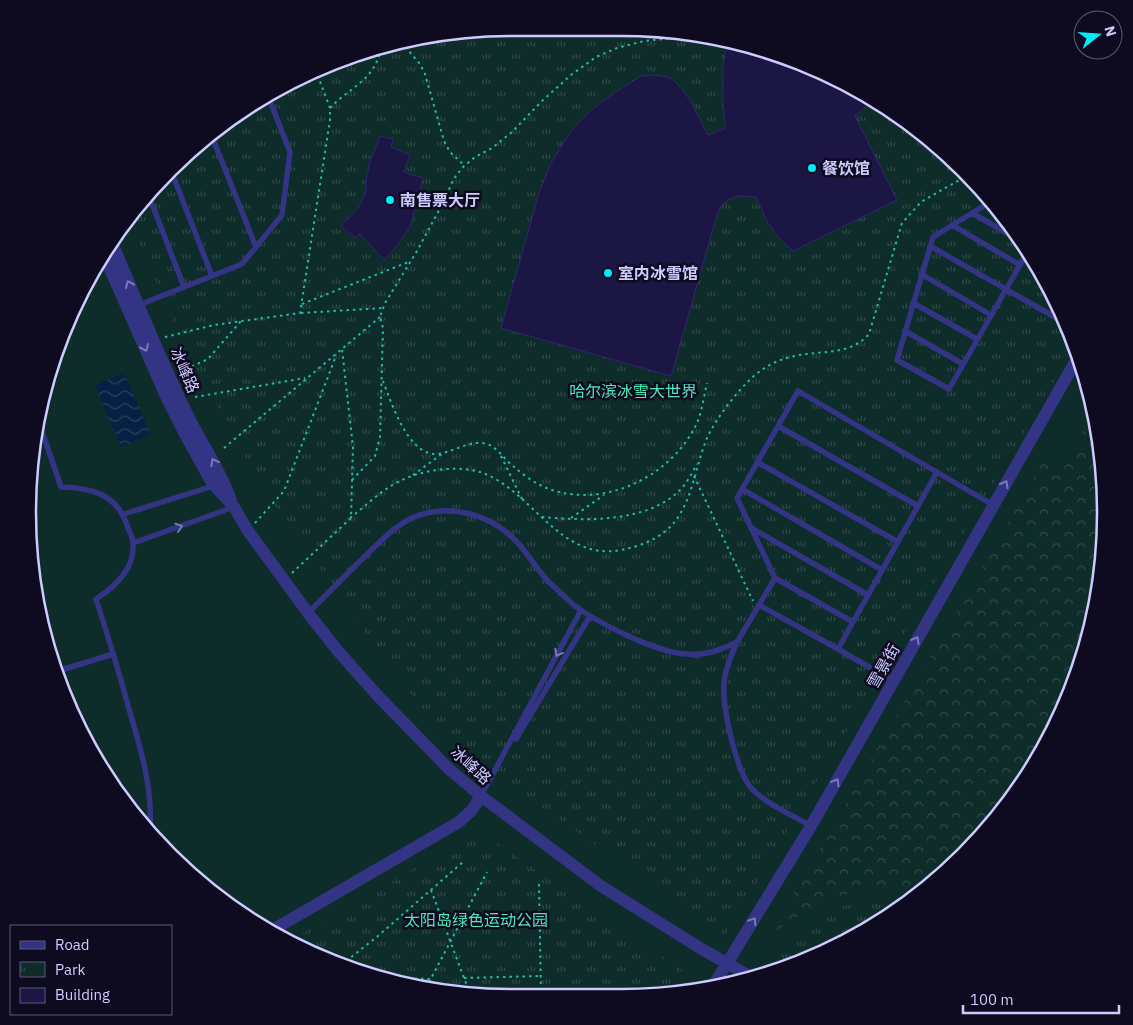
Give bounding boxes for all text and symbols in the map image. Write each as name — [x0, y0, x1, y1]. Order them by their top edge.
north arrow — [1073, 10, 1123, 60]
text: N — [1100, 24, 1121, 39]
place label: 餐饮馆 — [822, 158, 870, 178]
marker: 餐饮馆 — [806, 162, 818, 174]
place label: 南售票大厅 — [400, 190, 480, 210]
marker: 南售票大厅 — [384, 194, 396, 206]
place label: 室内冰雪馆 — [618, 263, 698, 283]
marker: 室内冰雪馆 — [602, 267, 614, 279]
one-way arrow — [125, 280, 136, 289]
one-way arrow — [138, 343, 149, 352]
street label: 冰峰路 — [166, 344, 204, 396]
park label: 哈尔滨冰雪大世界 — [569, 381, 697, 401]
one-way arrow — [210, 459, 220, 468]
one-way arrow — [999, 480, 1009, 489]
one-way arrow — [175, 523, 183, 533]
one-way arrow — [910, 637, 920, 646]
street label: 雪景街 — [862, 640, 904, 692]
one-way arrow — [554, 648, 564, 657]
street label: 冰峰路 — [446, 742, 496, 788]
one-way arrow — [830, 778, 840, 787]
park label: 太阳岛绿色运动公园 — [404, 910, 548, 930]
one-way arrow — [746, 918, 756, 927]
legend — [10, 925, 172, 1015]
text: Road — [55, 935, 90, 954]
text: Park — [55, 960, 85, 979]
scale bar — [963, 982, 1119, 1014]
text: Building — [55, 985, 110, 1004]
text: 100 m — [970, 990, 1014, 1009]

